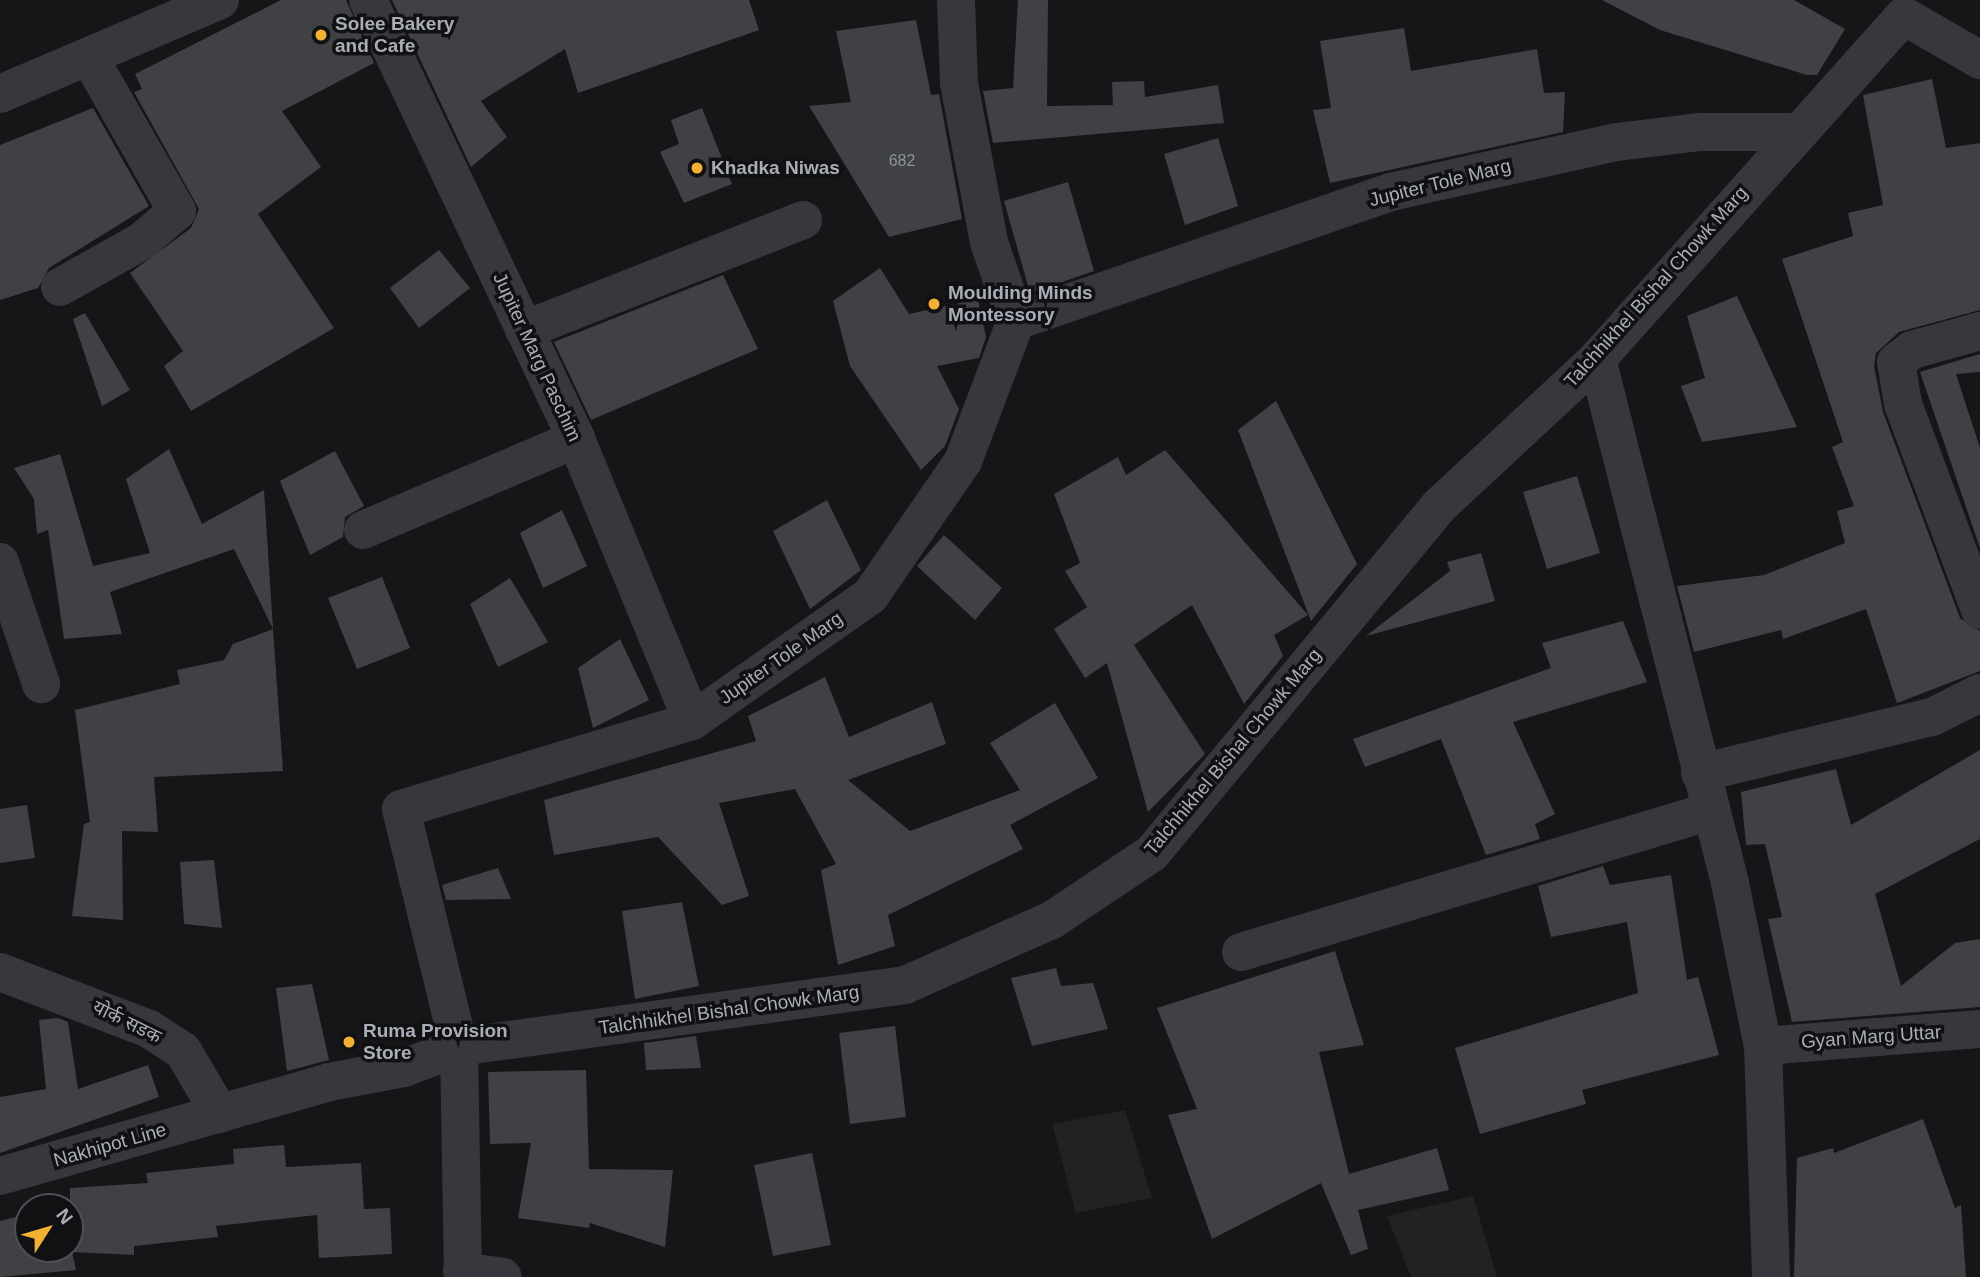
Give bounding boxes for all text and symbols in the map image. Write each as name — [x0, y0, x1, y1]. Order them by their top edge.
place label: Solee Bakery and Cafe — [335, 13, 454, 57]
marker: Solee Bakery and Cafe — [313, 27, 329, 43]
house number: 682 — [889, 151, 915, 171]
street label: Jupiter Tole Marg — [1367, 154, 1513, 212]
place label: Khadka Niwas — [711, 157, 840, 179]
marker: Khadka Niwas — [689, 160, 705, 176]
street label: Talchhikhel Bishal Chowk Marg — [1560, 182, 1752, 392]
street label: Jupiter Marg Paschim — [488, 269, 586, 445]
place label: Moulding Minds Montessory — [948, 282, 1093, 326]
marker: Moulding Minds Montessory — [926, 296, 942, 312]
street label: Jupiter Tole Marg — [715, 607, 847, 709]
street label: Talchhikhel Bishal Chowk Marg — [1140, 644, 1326, 860]
street label: Talchhikhel Bishal Chowk Marg — [597, 980, 861, 1040]
street label: योर्क सडक — [89, 996, 165, 1048]
place label: Ruma Provision Store — [363, 1020, 508, 1064]
street label: Gyan Marg Uttar — [1800, 1021, 1942, 1053]
marker: Ruma Provision Store — [341, 1034, 357, 1050]
street label: Nakhipot Line — [51, 1118, 169, 1172]
north arrow — [14, 1193, 84, 1263]
text: N — [52, 1204, 77, 1228]

